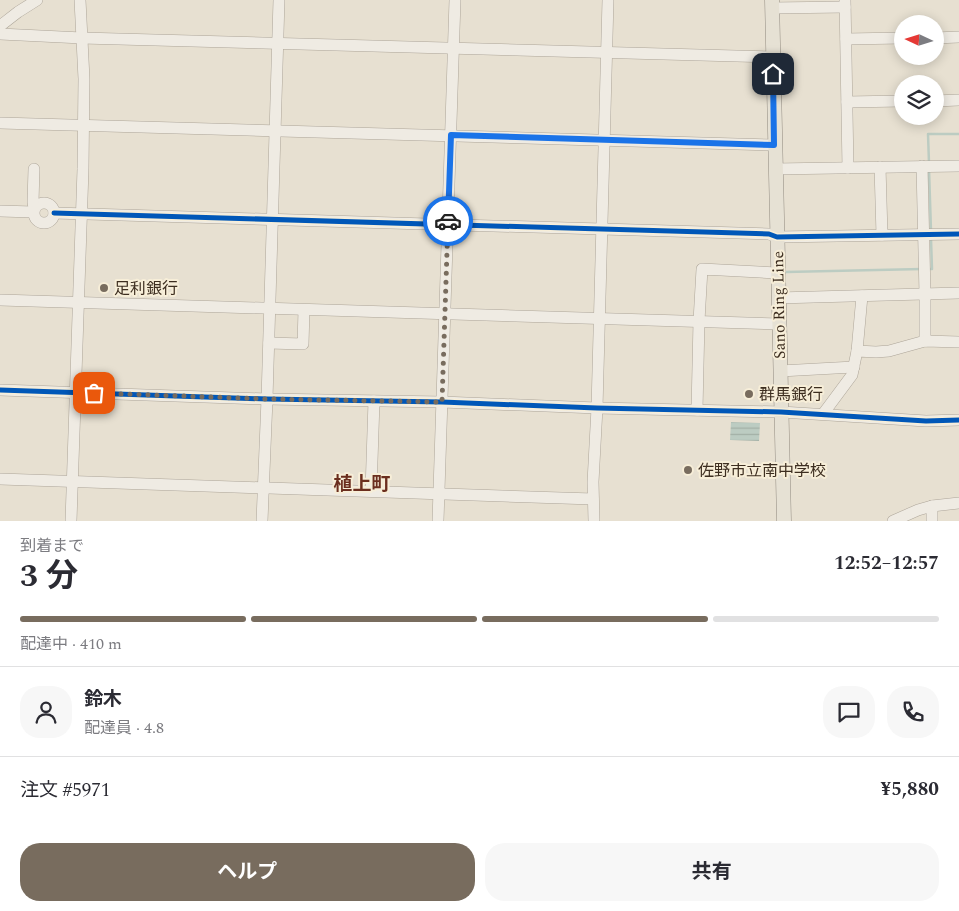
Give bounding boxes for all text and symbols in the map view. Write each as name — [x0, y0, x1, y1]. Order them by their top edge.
north arrow — [894, 15, 944, 65]
map controls — [894, 15, 944, 125]
pin — [752, 53, 794, 95]
icon: home — [759, 60, 787, 88]
button: layers — [894, 75, 944, 125]
courier — [423, 196, 473, 246]
icon: car — [434, 207, 462, 235]
street label: Sano Ring Line — [766, 251, 792, 359]
place label: 足利銀行 — [114, 277, 178, 301]
marker: 足利銀行 — [98, 282, 110, 294]
pin — [73, 372, 115, 414]
icon: bag — [80, 379, 108, 407]
place label: 群馬銀行 — [759, 383, 823, 407]
marker: 群馬銀行 — [743, 388, 755, 400]
place label: 佐野市立南中学校 — [698, 459, 826, 483]
marker: 佐野市立南中学校 — [682, 464, 694, 476]
district label: 植上町 — [333, 470, 391, 499]
text: 到着まで — [20, 534, 84, 558]
text: 12:52–12:57 — [834, 549, 939, 578]
text: 3 分 — [20, 552, 78, 601]
text: 配達中 · 410 m — [20, 632, 122, 656]
text: 鈴木 — [84, 685, 122, 714]
button: person — [20, 686, 72, 738]
button: chat — [823, 686, 875, 738]
button: phone — [887, 686, 939, 738]
text: 配達員 · 4.8 — [84, 716, 164, 740]
text: ¥5,880 — [881, 775, 939, 804]
text: 注文 #5971 — [20, 776, 110, 805]
button: ヘルプ — [20, 843, 475, 901]
button: 共有 — [485, 843, 939, 901]

